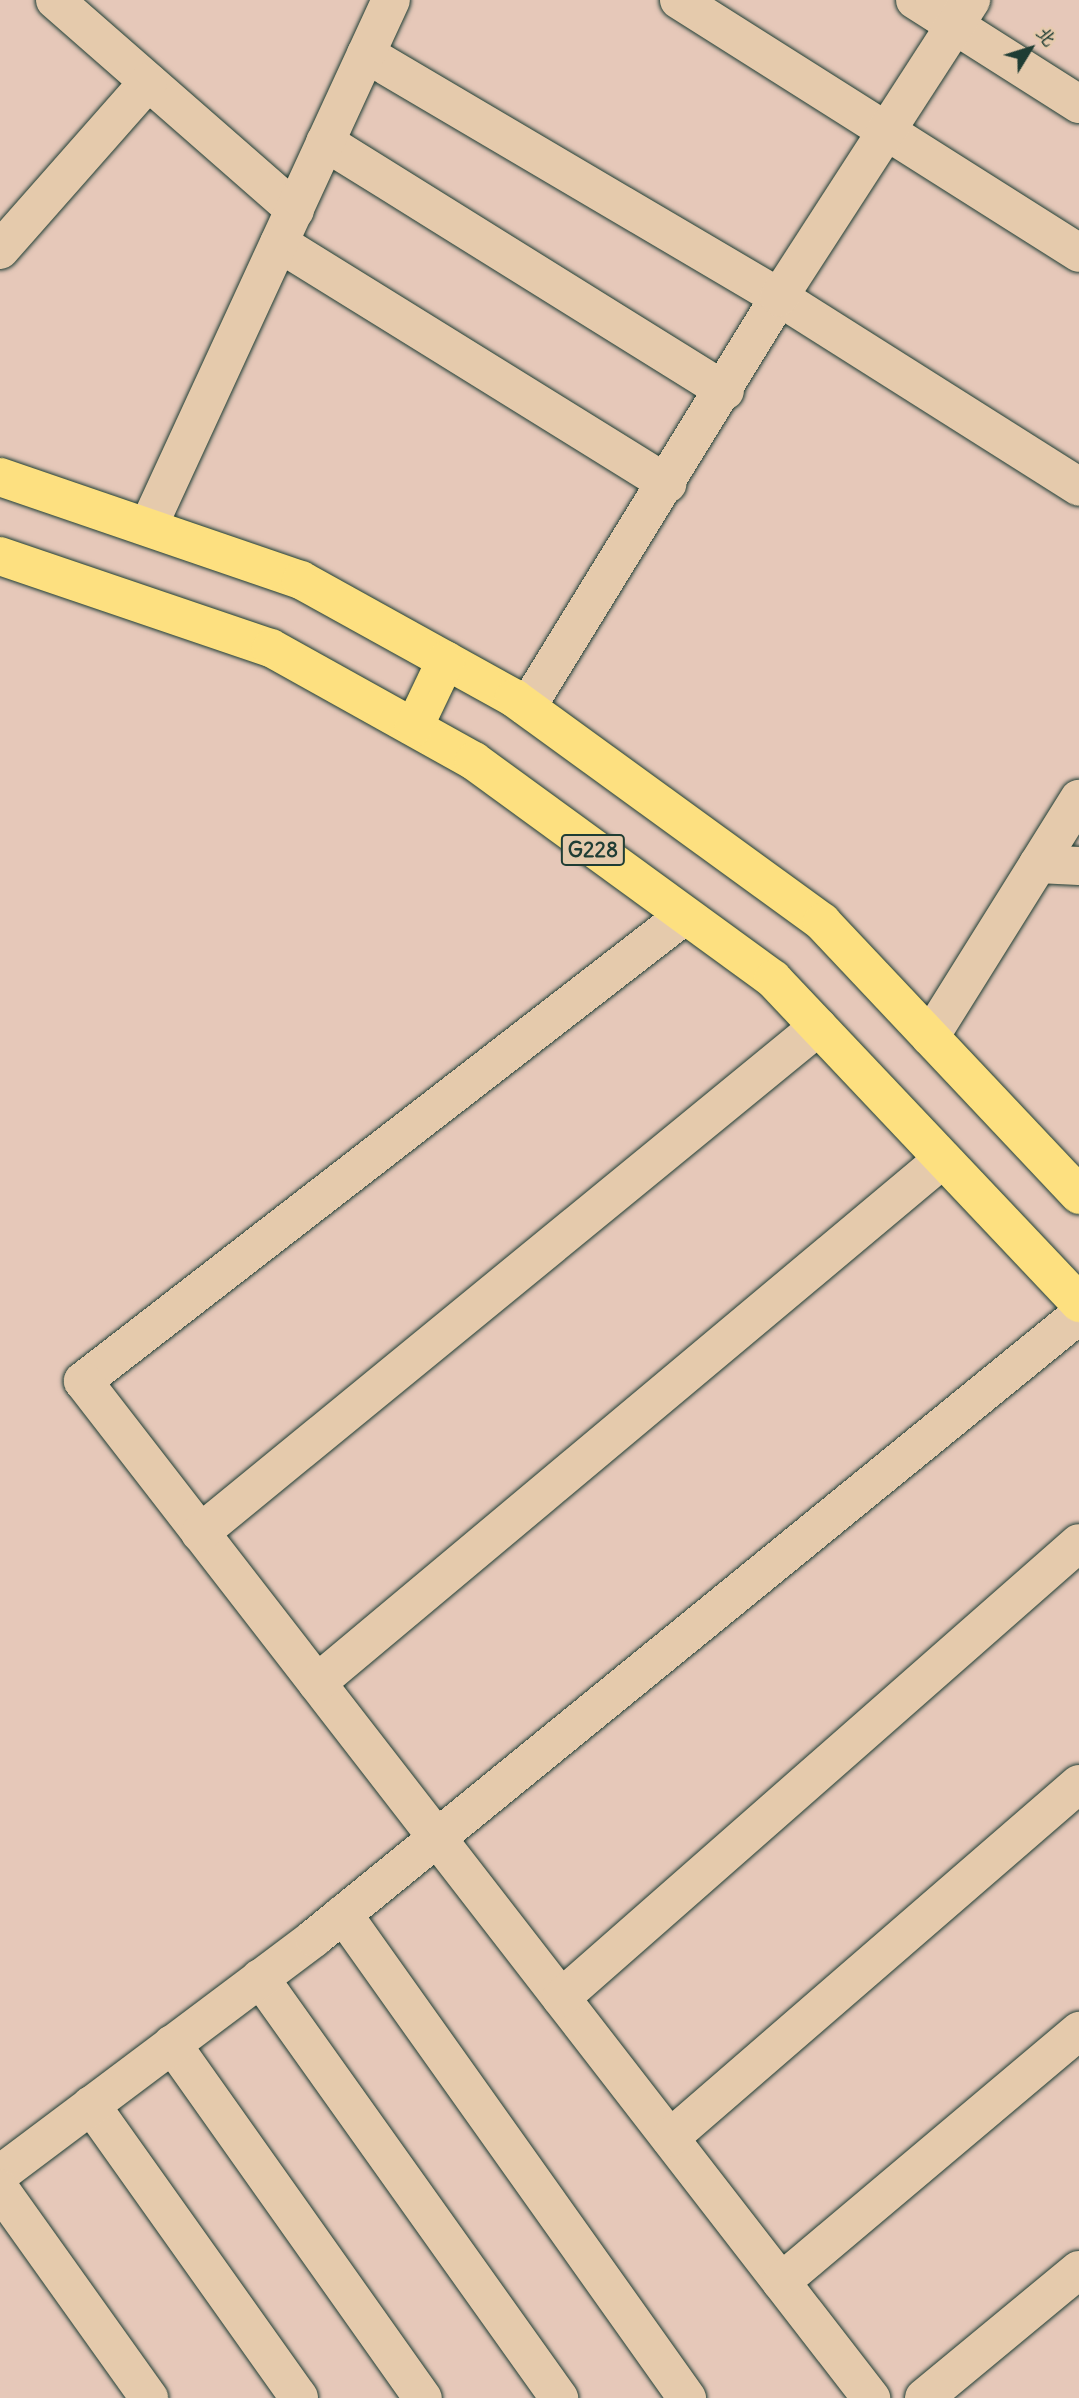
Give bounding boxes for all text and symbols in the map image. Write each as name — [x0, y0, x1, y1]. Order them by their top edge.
north arrow — [995, 14, 1065, 84]
text: 北 — [1031, 21, 1062, 51]
road number: G228 — [560, 832, 626, 868]

